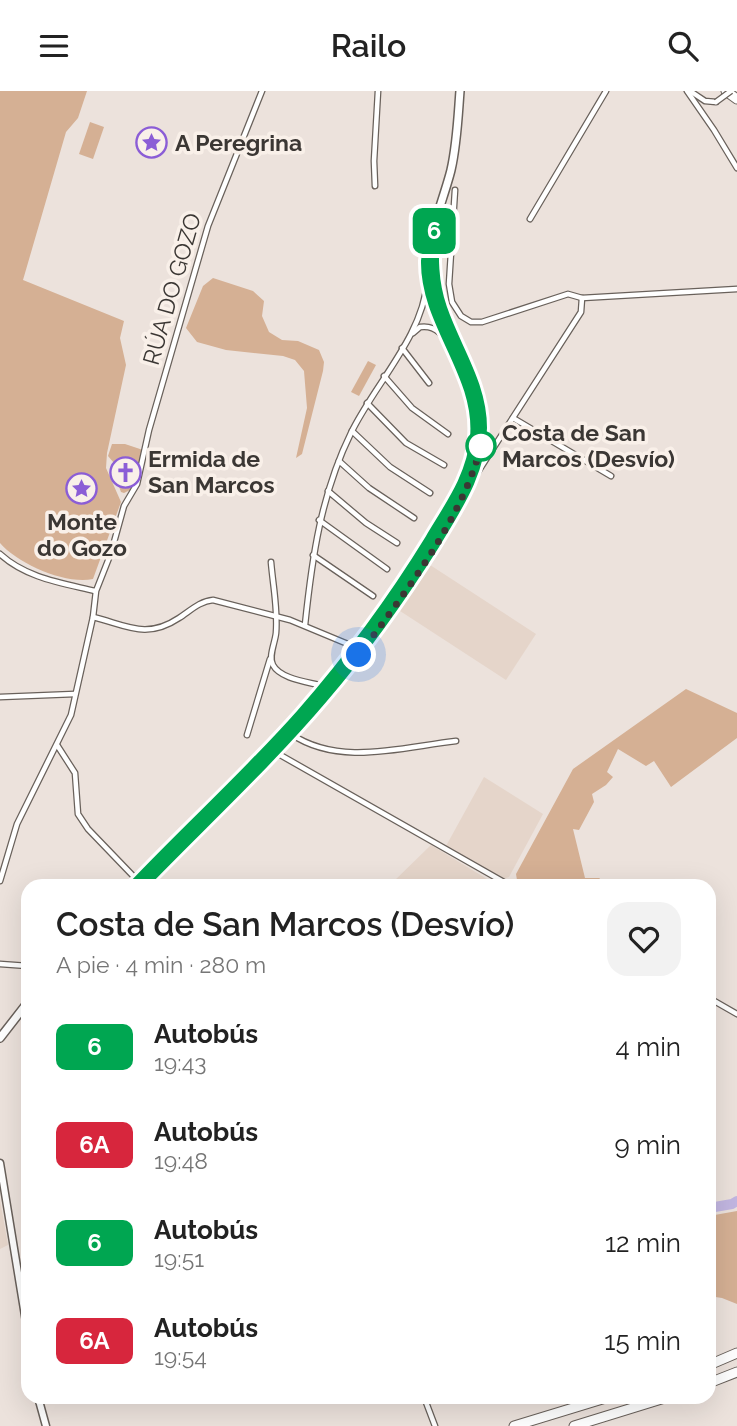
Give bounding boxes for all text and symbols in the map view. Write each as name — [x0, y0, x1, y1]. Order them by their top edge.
icon: menu — [35, 27, 73, 65]
text: Railo — [331, 27, 406, 64]
icon: search — [664, 27, 702, 65]
place icon: A Peregrina — [135, 126, 169, 160]
place label: A Peregrina — [175, 129, 302, 156]
line badge: 6 — [411, 208, 457, 254]
street label: RÚA DO GOZO — [137, 210, 206, 368]
text: 6 — [427, 216, 441, 245]
place label: Costa de San Marcos (Desvío) — [502, 419, 675, 472]
marker: Costa de San Marcos (Desvío) — [466, 431, 496, 461]
place label: Ermida de San Marcos — [148, 445, 275, 498]
church icon: Ermida de San Marcos — [108, 455, 142, 489]
place icon: Monte do Gozo — [65, 471, 99, 505]
place label: Monte do Gozo — [37, 508, 127, 561]
your location — [341, 637, 376, 672]
button: heart — [607, 902, 681, 976]
text: Costa de San Marcos (Desvío) — [56, 905, 514, 944]
text: A pie · 4 min · 280 m — [56, 951, 266, 978]
text: Autobús — [154, 1019, 258, 1049]
text: 6 — [87, 1032, 102, 1061]
text: 4 min — [615, 1032, 681, 1062]
text: 19:43 — [154, 1049, 207, 1076]
text: Autobús — [154, 1117, 258, 1147]
text: 6A — [79, 1130, 110, 1159]
text: 9 min — [614, 1130, 681, 1160]
text: 19:48 — [154, 1147, 208, 1174]
text: Autobús — [154, 1215, 258, 1245]
text: 6 — [87, 1228, 102, 1257]
text: 12 min — [605, 1228, 681, 1258]
text: 19:51 — [154, 1245, 204, 1272]
text: Autobús — [154, 1313, 258, 1343]
text: 6A — [79, 1326, 110, 1355]
text: 15 min — [604, 1326, 681, 1356]
text: 19:54 — [154, 1343, 207, 1370]

